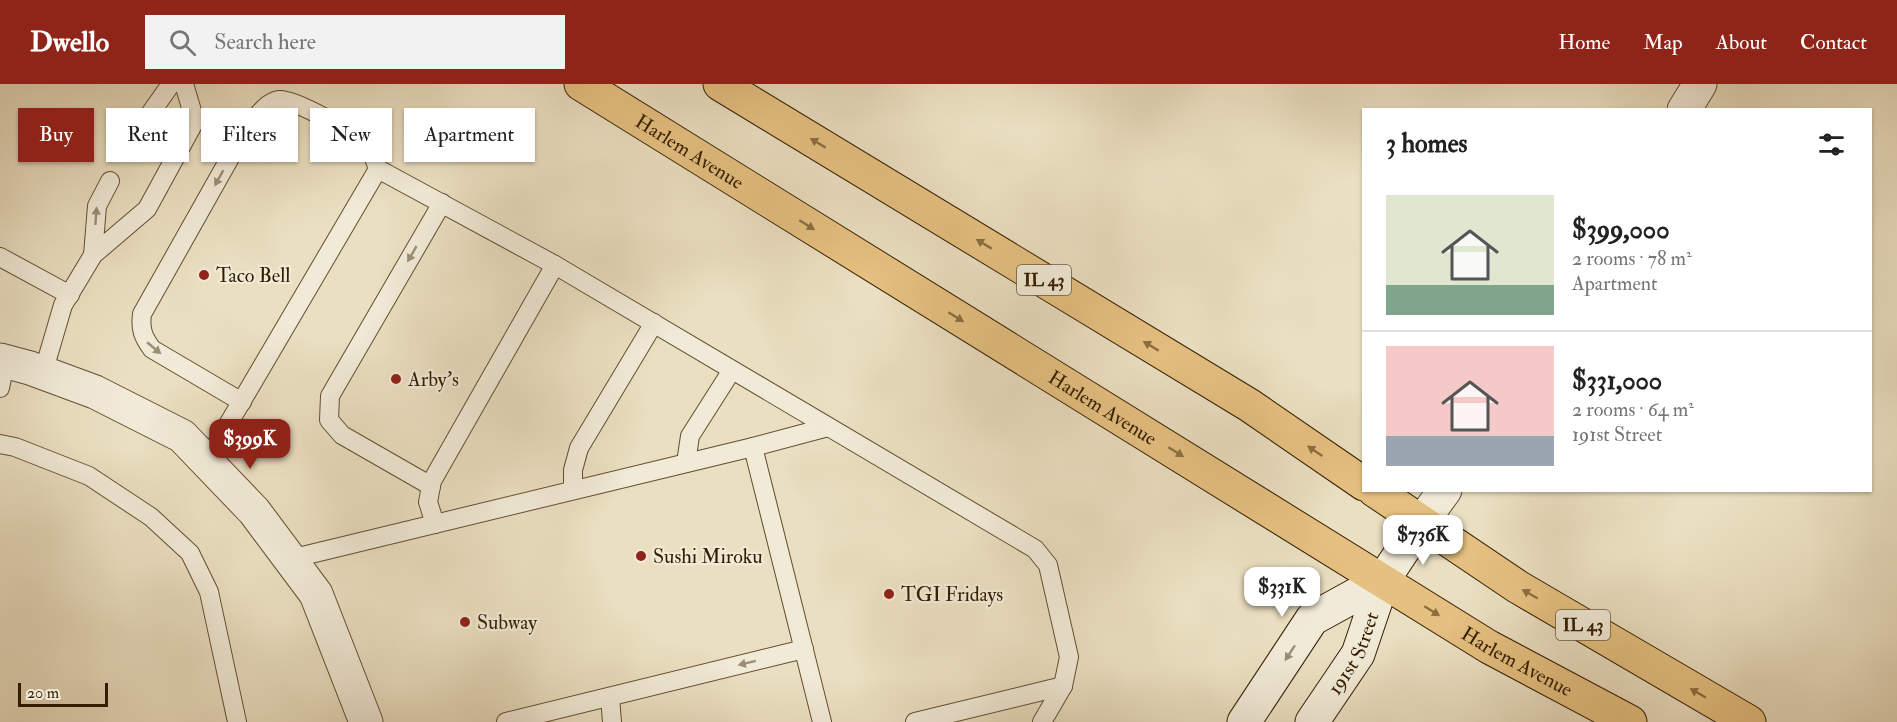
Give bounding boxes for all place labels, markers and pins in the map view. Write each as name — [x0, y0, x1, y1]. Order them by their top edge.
place label: Taco Bell — [216, 263, 290, 288]
marker: Taco Bell — [197, 268, 211, 282]
place label: Arby's — [407, 367, 459, 392]
marker: Arby's — [389, 372, 403, 386]
pin: $399K — [208, 419, 292, 470]
pin: $736K — [1381, 515, 1465, 566]
place label: Sushi Miroku — [653, 544, 763, 569]
marker: Sushi Miroku — [634, 549, 648, 563]
pin: $331K — [1240, 567, 1324, 618]
place label: TGI Fridays — [901, 582, 1003, 607]
marker: TGI Fridays — [882, 587, 896, 601]
place label: Subway — [477, 610, 538, 635]
marker: Subway — [458, 615, 472, 629]

